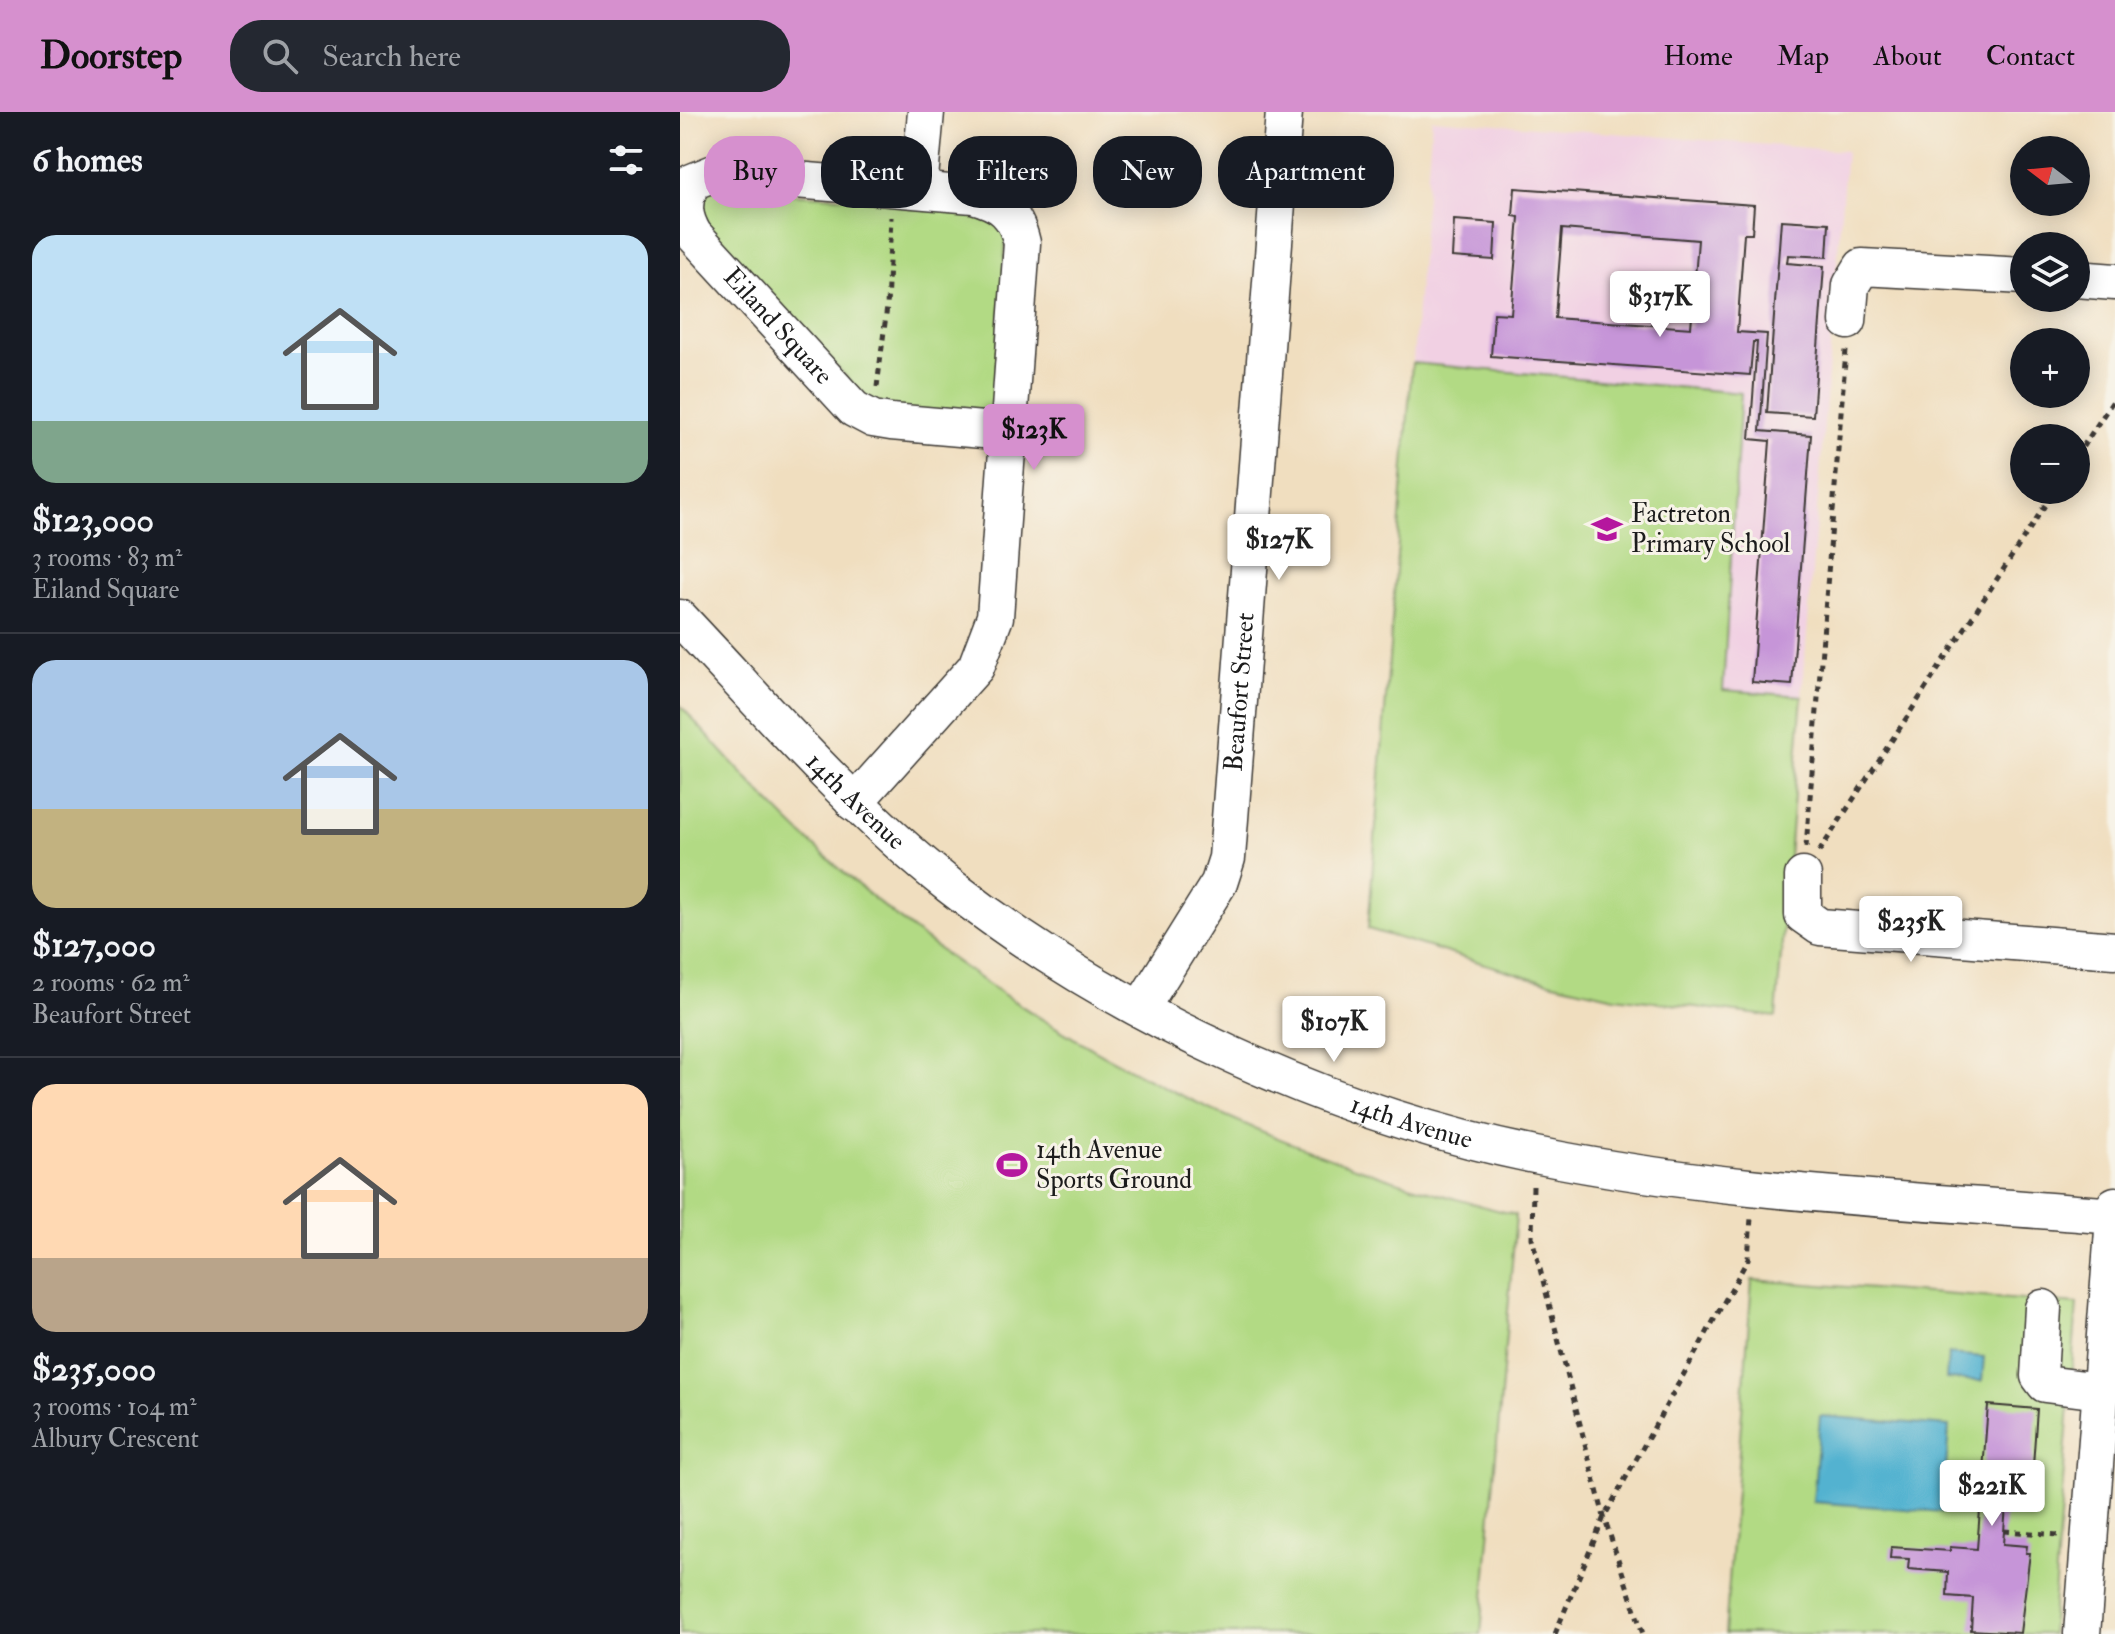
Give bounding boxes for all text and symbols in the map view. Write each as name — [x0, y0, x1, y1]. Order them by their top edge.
search box — [230, 20, 790, 92]
text: Doorstep — [40, 32, 182, 80]
icon: search — [258, 34, 302, 78]
text: Search here — [322, 38, 461, 75]
text: Home — [1663, 39, 1733, 74]
text: Map — [1777, 39, 1829, 74]
text: About — [1873, 39, 1942, 74]
text: Contact — [1986, 39, 2075, 74]
chip: Buy — [704, 136, 805, 208]
chip: Rent — [821, 136, 932, 208]
chip: Filters — [948, 136, 1077, 208]
chip: New — [1093, 136, 1202, 208]
chip: Apartment — [1218, 136, 1394, 208]
north arrow — [2010, 136, 2090, 216]
map controls — [2010, 136, 2090, 504]
icon: filters — [604, 138, 648, 182]
text: 6 homes — [32, 139, 143, 182]
button: layers — [2010, 232, 2090, 312]
street label: Eiland Square — [716, 261, 840, 391]
pin: $317K — [1604, 271, 1716, 339]
text: $317K — [1628, 281, 1692, 313]
icon: home — [268, 287, 412, 431]
button: + — [2010, 328, 2090, 408]
pin: $123K — [978, 404, 1090, 472]
text: $123K — [1001, 414, 1067, 446]
button: − — [2010, 424, 2090, 504]
place label: Factreton Primary School — [1631, 498, 1791, 560]
text: $123,000 — [32, 499, 154, 542]
school or university icon: Factreton Primary School — [1590, 512, 1624, 546]
pin: $127K — [1223, 514, 1335, 582]
text: $127K — [1245, 524, 1313, 556]
text: 3 rooms · 83 m² — [32, 542, 182, 574]
text: Eiland Square — [32, 574, 179, 606]
street label: Beaufort Street — [1218, 611, 1262, 773]
icon: home — [268, 712, 412, 856]
street label: 14th Avenue — [799, 746, 912, 857]
pin: $235K — [1855, 896, 1967, 964]
text: $235K — [1877, 906, 1945, 938]
text: $127,000 — [32, 924, 156, 967]
text: 2 rooms · 62 m² — [32, 967, 190, 999]
pin: $107K — [1278, 996, 1390, 1064]
text: Beaufort Street — [32, 999, 191, 1031]
text: $107K — [1300, 1006, 1368, 1038]
street label: 14th Avenue — [1346, 1088, 1476, 1156]
place label: 14th Avenue Sports Ground — [1036, 1134, 1192, 1197]
icon: home — [268, 1136, 412, 1280]
sports icon: 14th Avenue Sports Ground — [995, 1148, 1029, 1182]
text: $235,000 — [32, 1348, 156, 1391]
text: 3 rooms · 104 m² — [32, 1391, 197, 1423]
text: Albury Crescent — [32, 1423, 199, 1455]
pin: $221K — [1936, 1460, 2048, 1528]
text: $221K — [1958, 1470, 2026, 1502]

